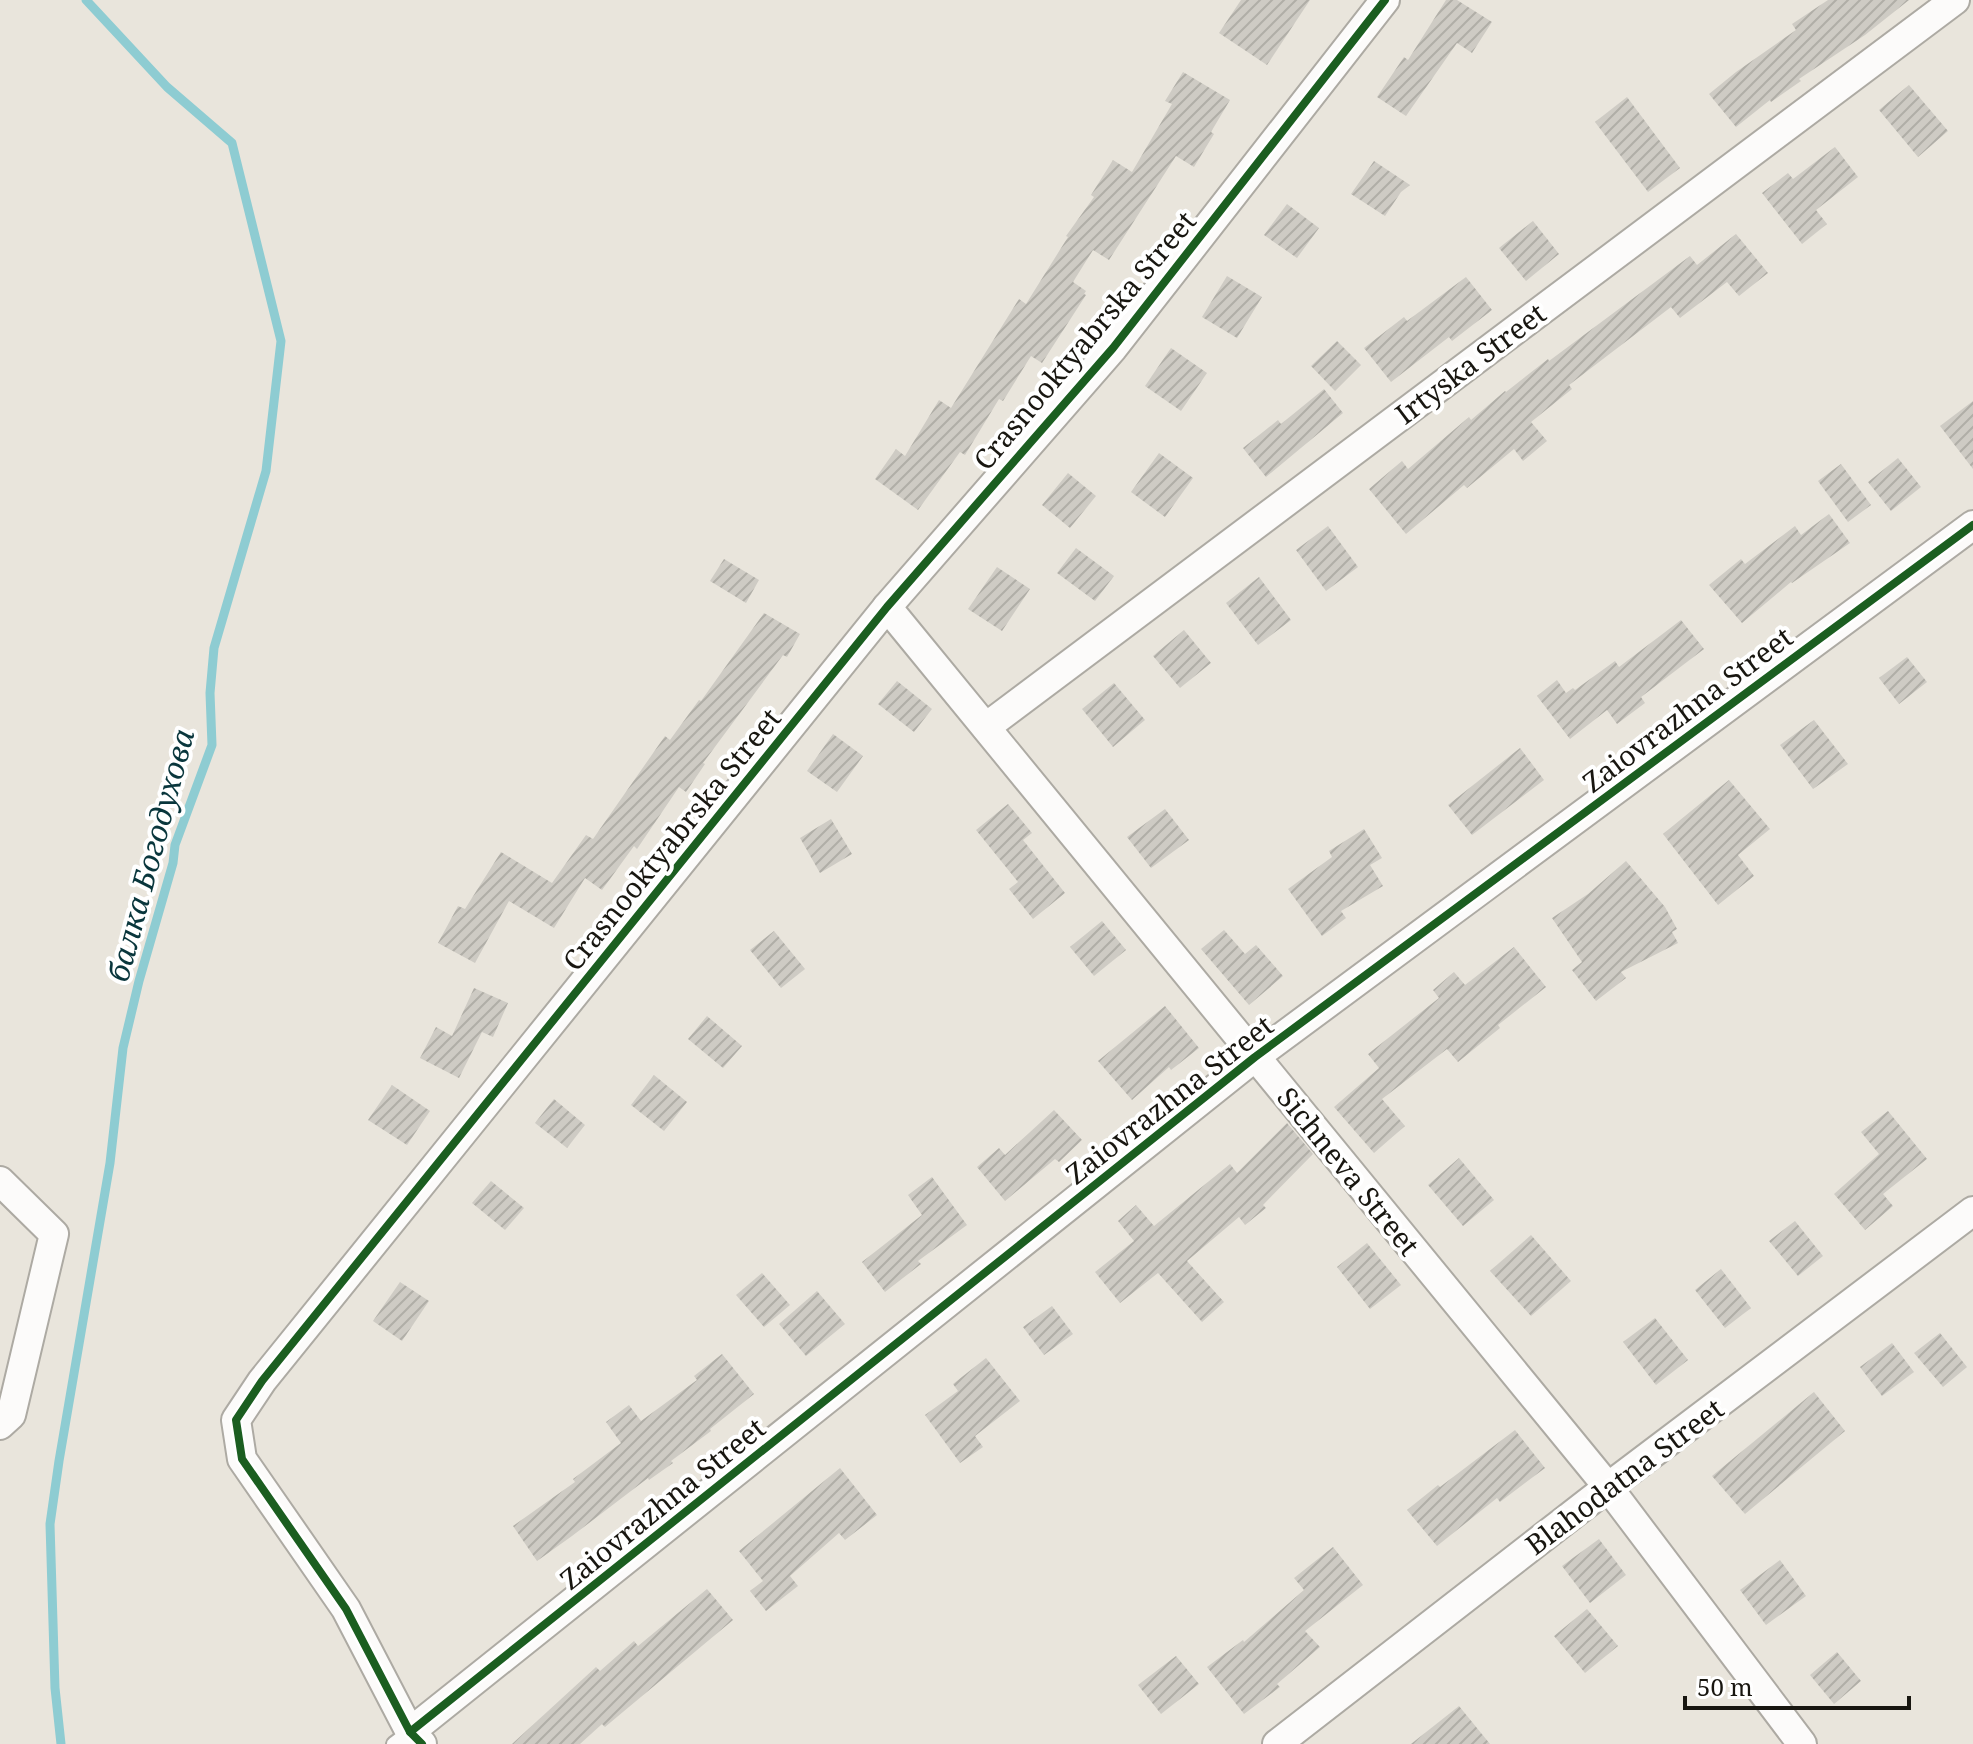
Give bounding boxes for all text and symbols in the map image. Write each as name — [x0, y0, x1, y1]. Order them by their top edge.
street label: Crasnooktyabrska Street — [964, 202, 1204, 477]
street label: Irtyska Street — [1387, 294, 1553, 432]
street label: Zaiovrazhna Street — [1574, 618, 1800, 800]
street label: Crasnooktyabrska Street — [553, 700, 789, 978]
water label: балка Богодухова — [97, 724, 203, 986]
street label: Zaiovrazhna Street — [1057, 1006, 1281, 1192]
street label: Sichneva Street — [1269, 1079, 1429, 1263]
street label: Blahodatna Street — [1517, 1389, 1731, 1563]
street label: Zaiovrazhna Street — [552, 1408, 773, 1597]
scale bar — [1685, 1660, 1909, 1710]
text: 50 m — [1697, 1670, 1753, 1703]

